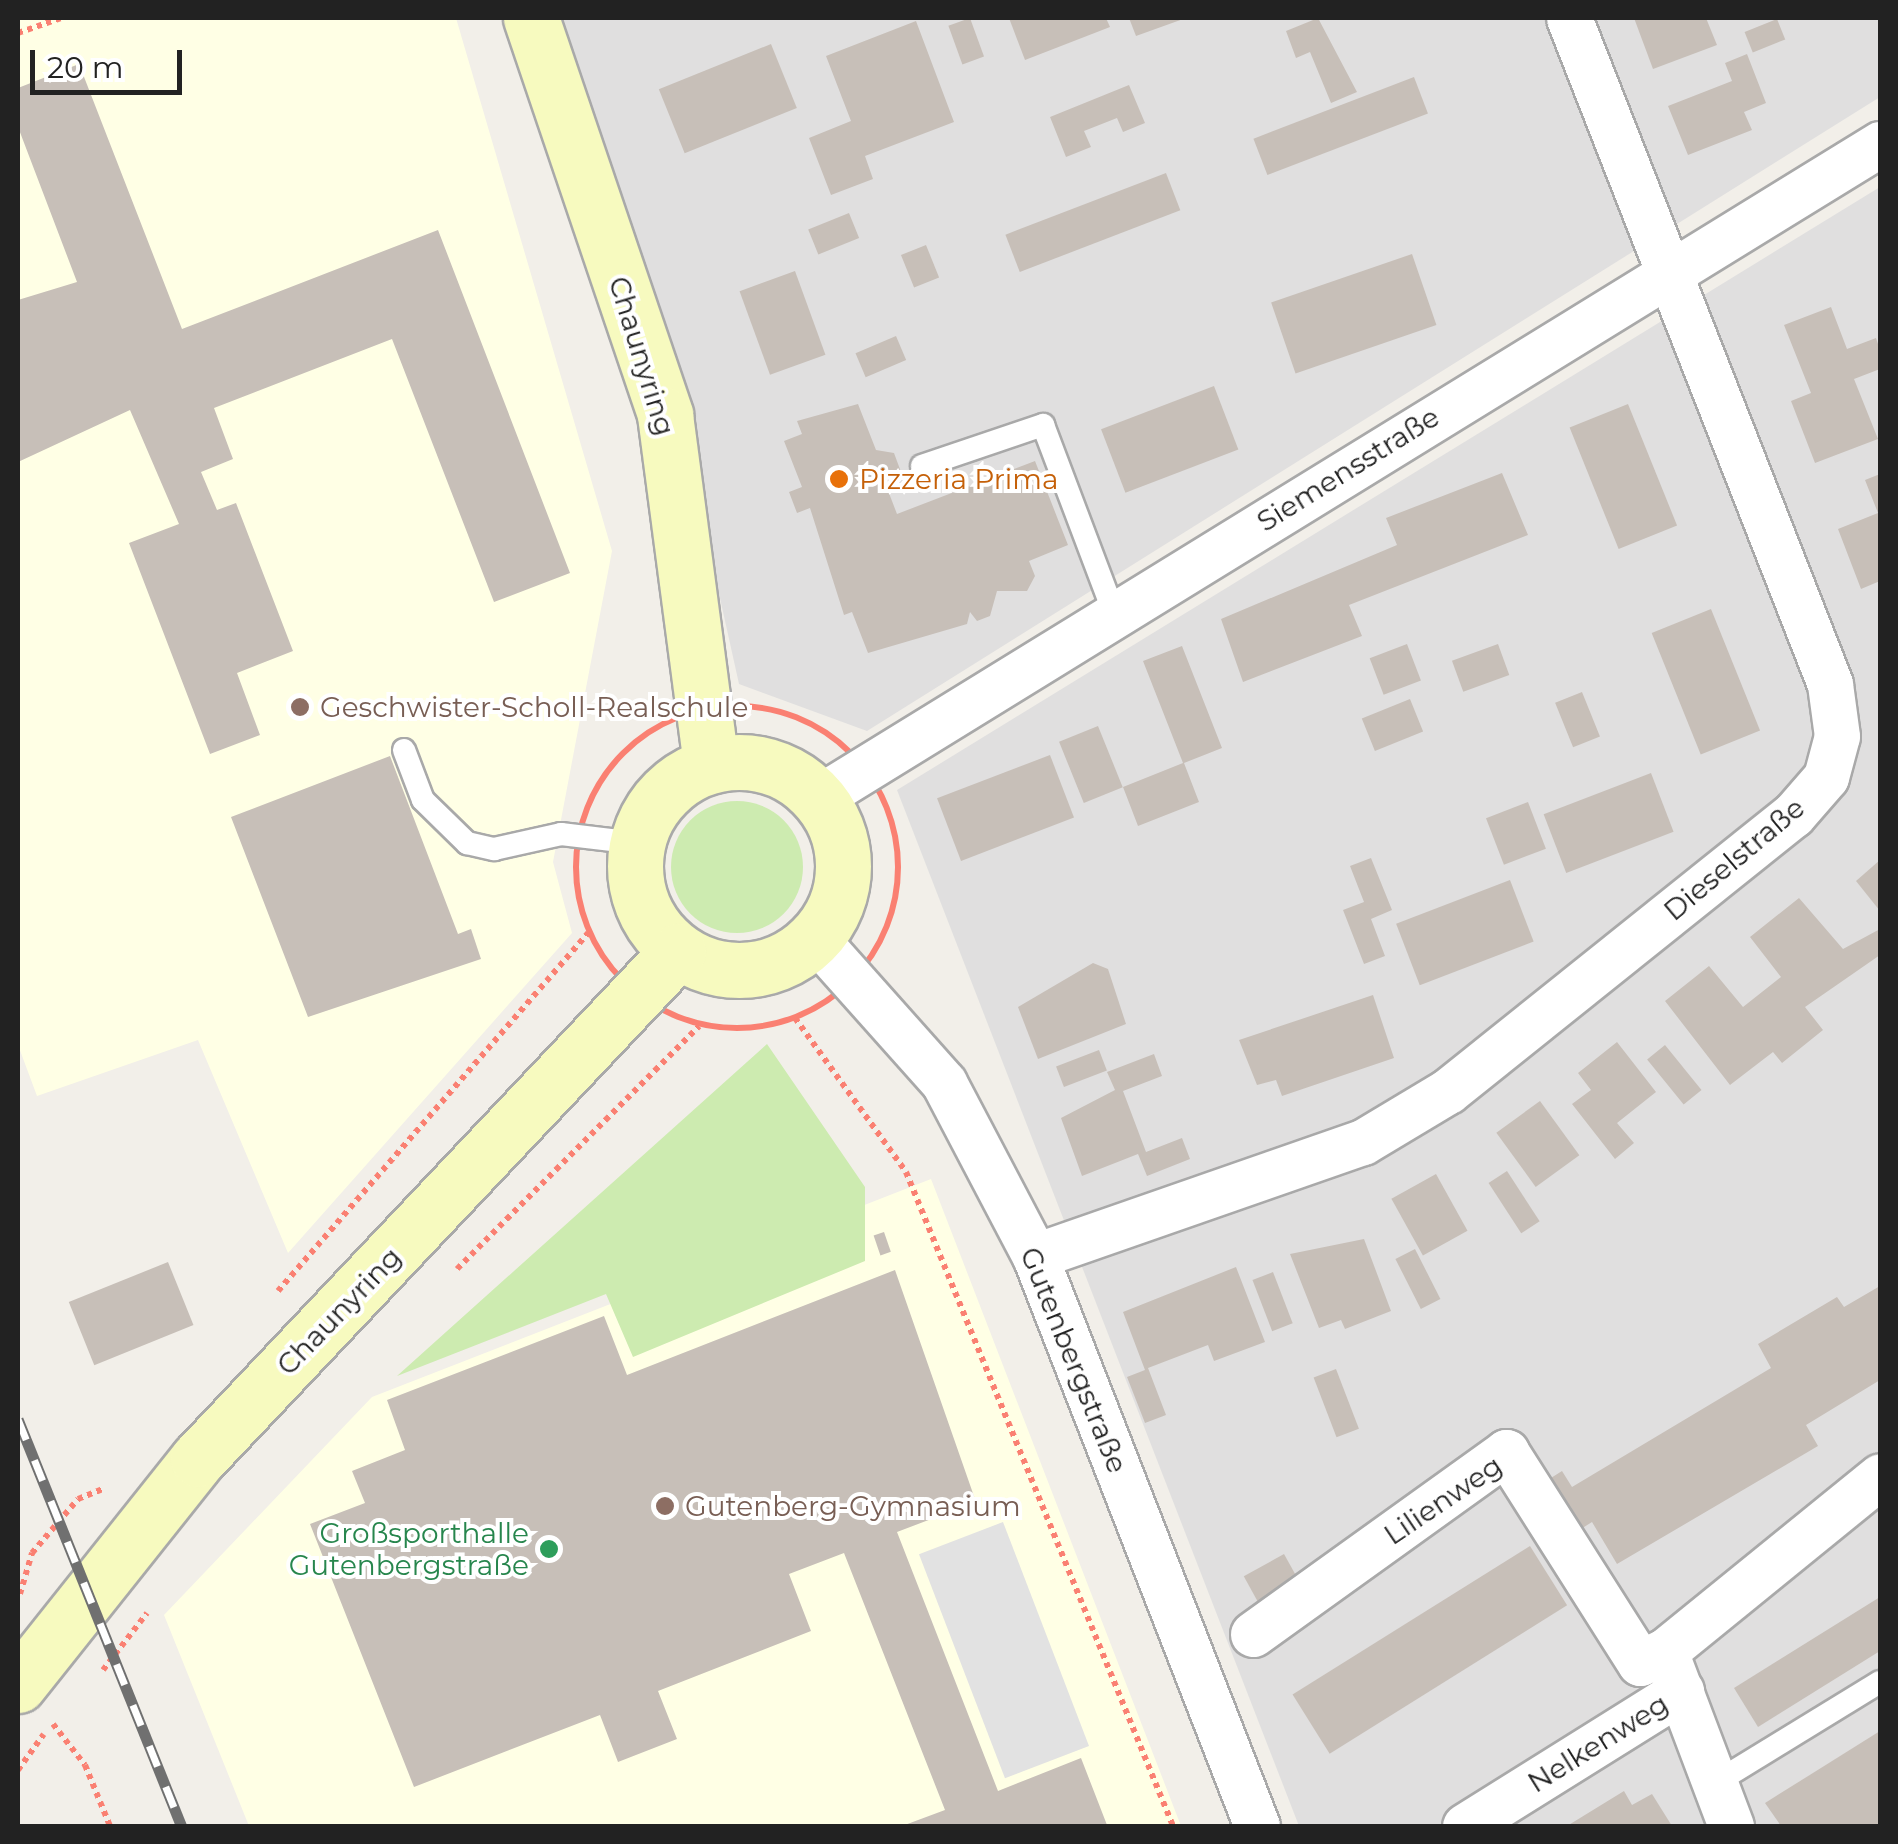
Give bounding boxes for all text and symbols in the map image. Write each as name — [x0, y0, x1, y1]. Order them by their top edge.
scale bar — [35, 30, 188, 92]
text: 20 m — [47, 49, 124, 86]
street label: Chaunyring — [602, 273, 682, 439]
street label: Siemensstraße — [1251, 400, 1445, 538]
place label: Pizzeria Prima — [859, 462, 1059, 496]
marker: Pizzeria Prima — [828, 468, 850, 490]
place label: Geschwister-Scholl-Realschule — [320, 690, 748, 724]
marker: Geschwister-Scholl-Realschule — [289, 696, 311, 718]
street label: Dieselstraße — [1657, 791, 1811, 927]
street label: Chaunyring — [270, 1240, 408, 1382]
street label: Gutenbergstraße — [1013, 1242, 1135, 1478]
street label: Lilienweg — [1378, 1448, 1508, 1552]
place label: Gutenberg-Gymnasium — [685, 1489, 1021, 1523]
marker: Gutenberg-Gymnasium — [654, 1495, 676, 1517]
place label: Großsporthalle Gutenbergstraße — [289, 1516, 529, 1582]
marker: Großsporthalle Gutenbergstraße — [538, 1538, 560, 1560]
street label: Nelkenweg — [1522, 1687, 1674, 1799]

